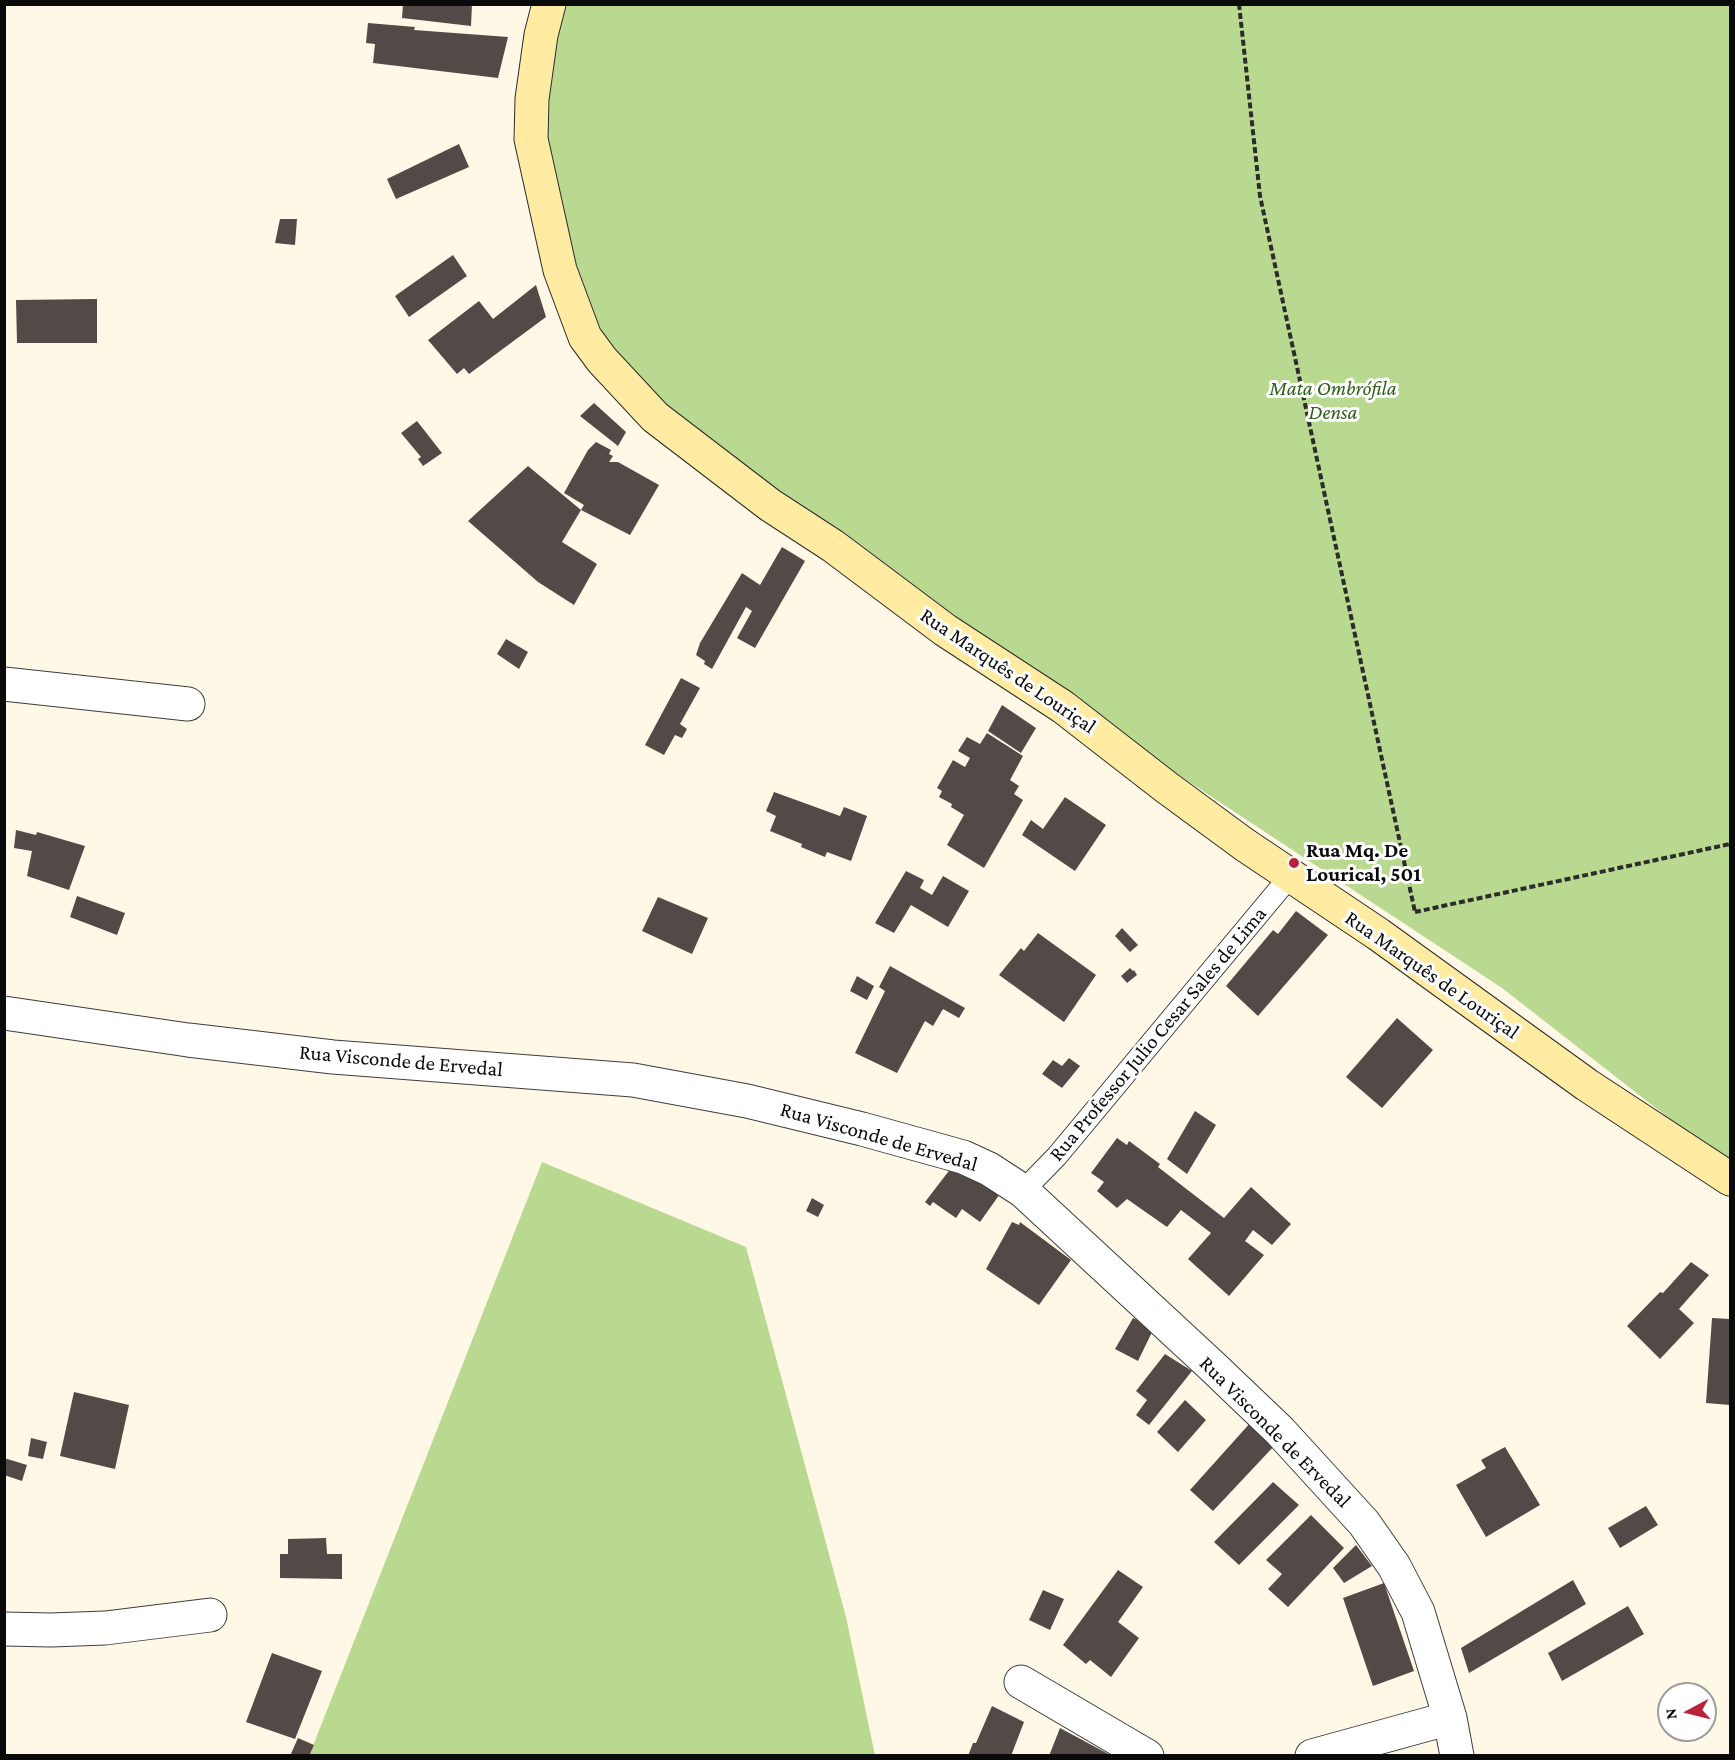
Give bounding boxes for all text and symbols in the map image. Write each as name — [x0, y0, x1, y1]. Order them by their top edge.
park label: Mata Ombrófila Densa — [1269, 376, 1397, 426]
street label: Rua Marquês de Louriçal — [915, 603, 1101, 739]
place label: Rua Mq. De Lourical, 501 — [1306, 838, 1421, 888]
marker: Rua Mq. De Lourical, 501 — [1287, 856, 1301, 870]
street label: Rua Professor Julio Cesar Sales de Lima — [1044, 902, 1272, 1166]
street label: Rua Marquês de Louriçal — [1340, 905, 1524, 1045]
street label: Rua Visconde de Ervedal — [298, 1040, 504, 1082]
street label: Rua Visconde de Ervedal — [777, 1097, 981, 1177]
street label: Rua Visconde de Ervedal — [1194, 1351, 1356, 1513]
north arrow — [1657, 1682, 1717, 1742]
text: N — [1662, 1708, 1680, 1720]

